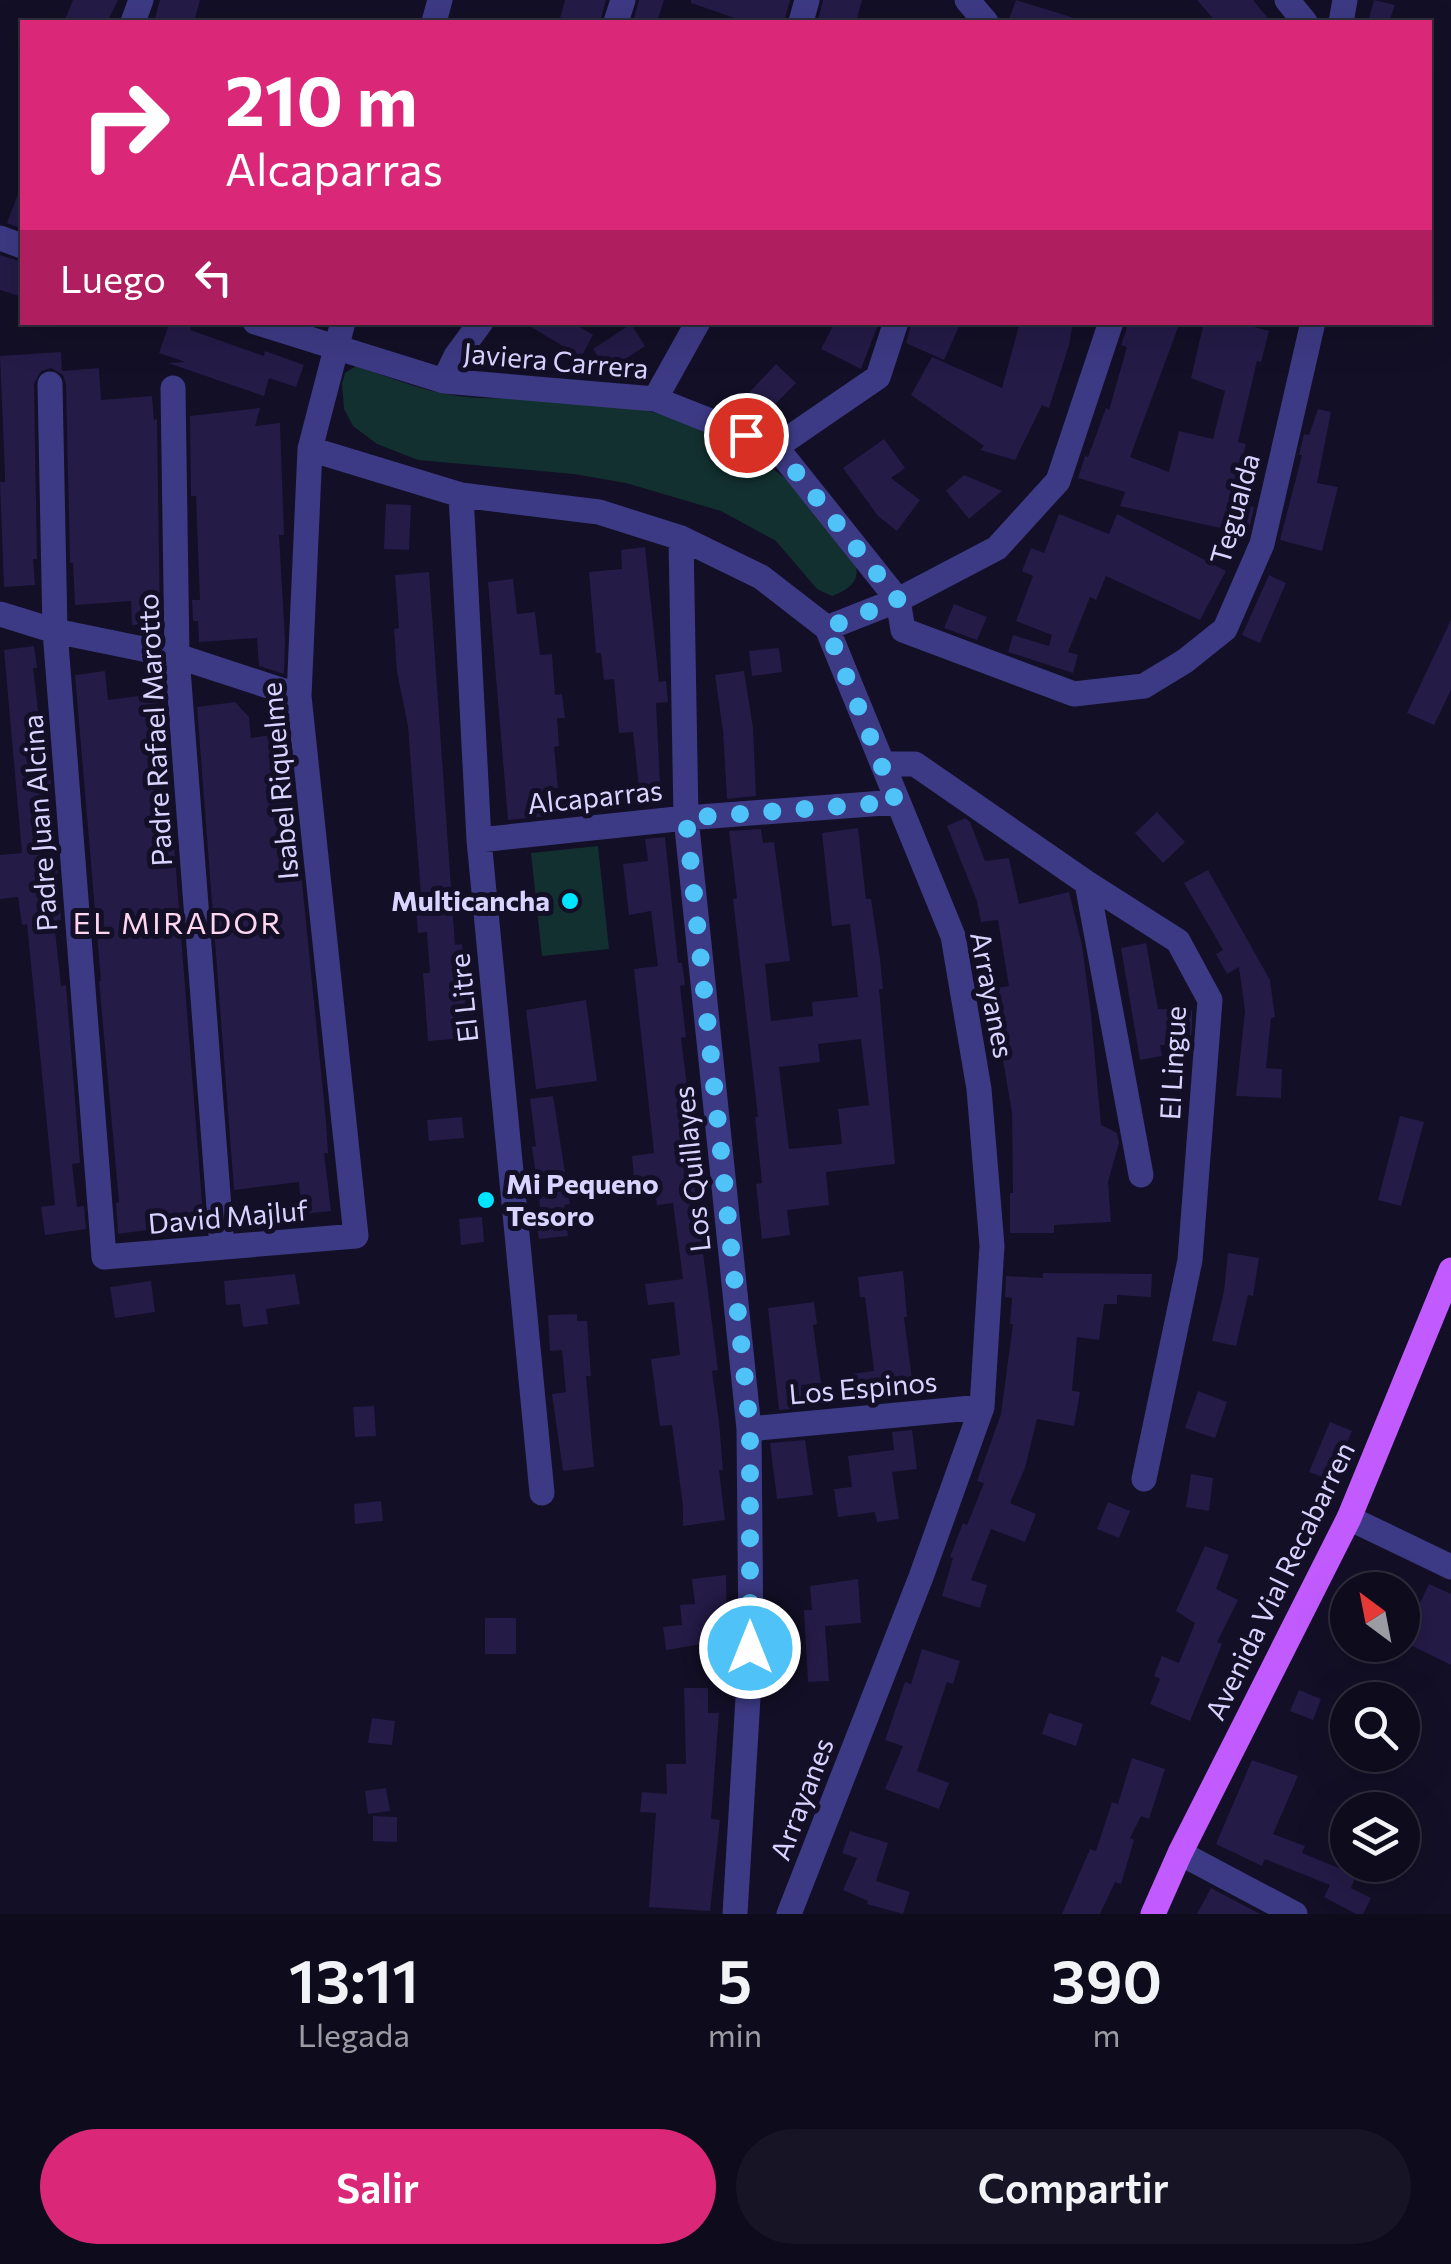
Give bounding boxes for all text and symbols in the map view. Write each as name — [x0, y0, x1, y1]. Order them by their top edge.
text: 210 m — [225, 55, 417, 140]
icon: right — [60, 60, 190, 190]
text: Alcaparras — [225, 140, 443, 195]
icon: left — [186, 250, 241, 305]
text: Luego — [60, 254, 166, 301]
street label: Javiera Carrera — [462, 335, 650, 385]
pin — [704, 393, 789, 478]
icon: arrive — [719, 408, 774, 463]
street label: Tegualda — [1202, 449, 1266, 568]
street label: Padre Rafael Marotto — [130, 593, 178, 867]
street label: Isabel Riquelme — [253, 681, 305, 881]
street label: Padre Juan Alcina — [14, 714, 64, 933]
street label: Alcaparras — [526, 772, 664, 820]
place label: Multicancha — [391, 883, 550, 917]
marker: Multicancha — [559, 890, 581, 912]
district label: EL MIRADOR — [73, 903, 283, 940]
street label: Arrayanes — [964, 929, 1022, 1061]
street label: El Litre — [441, 952, 485, 1044]
street label: El Lingue — [1152, 1005, 1192, 1121]
street label: Los Quillayes — [665, 1085, 717, 1254]
place label: Mi Pequeno Tesoro — [506, 1166, 659, 1232]
marker: Mi Pequeno Tesoro — [475, 1189, 497, 1211]
street label: David Majluf — [147, 1192, 309, 1240]
street label: Los Espinos — [787, 1364, 939, 1410]
street label: Avenida Vial Recabarren — [1197, 1436, 1361, 1725]
north arrow — [1330, 1572, 1420, 1662]
map controls — [1330, 1572, 1420, 1882]
position arrow — [698, 1596, 802, 1700]
button: search — [1330, 1682, 1420, 1772]
street label: Arrayanes — [762, 1733, 840, 1865]
button: layers — [1330, 1792, 1420, 1882]
text: 13:11 — [289, 1942, 419, 2015]
text: 5 — [718, 1942, 752, 2015]
text: 390 — [1051, 1942, 1162, 2015]
text: Llegada — [298, 2014, 410, 2054]
text: min — [708, 2014, 762, 2054]
text: m — [1093, 2014, 1121, 2054]
button: Salir — [40, 2129, 716, 2244]
button: Compartir — [736, 2129, 1411, 2244]

